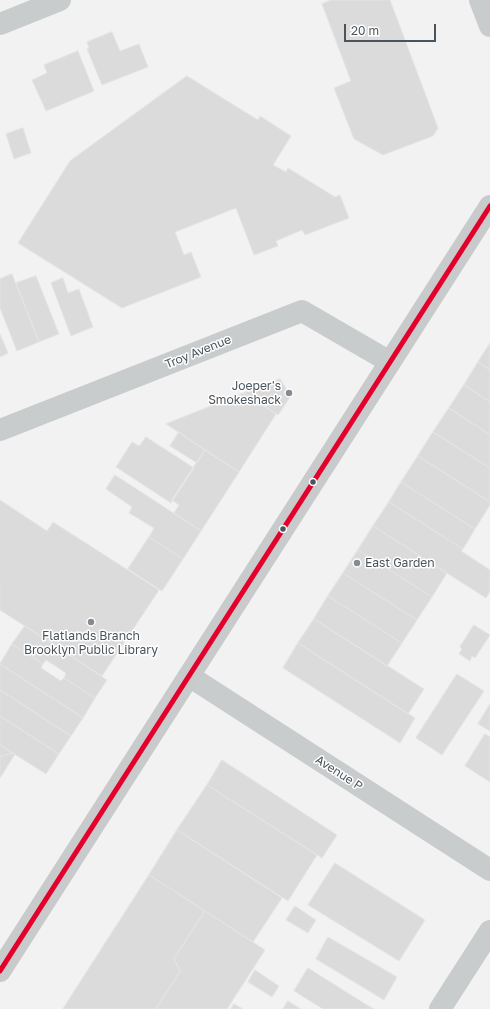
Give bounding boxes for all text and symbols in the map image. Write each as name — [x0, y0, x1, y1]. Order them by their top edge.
scale bar — [346, 16, 438, 42]
text: 20 m — [351, 23, 379, 38]
street label: Troy Avenue — [163, 332, 233, 372]
place label: Joeper's Smokeshack — [208, 379, 281, 407]
marker: Joeper's Smokeshack — [284, 388, 294, 398]
unlabelled marker — [308, 477, 318, 487]
unlabelled marker — [278, 524, 288, 534]
place label: East Garden — [365, 556, 435, 570]
marker: East Garden — [352, 558, 362, 568]
marker: Flatlands Branch Brooklyn Public Library — [86, 617, 96, 627]
place label: Flatlands Branch Brooklyn Public Library — [24, 629, 158, 657]
street label: Avenue P — [313, 752, 365, 794]

